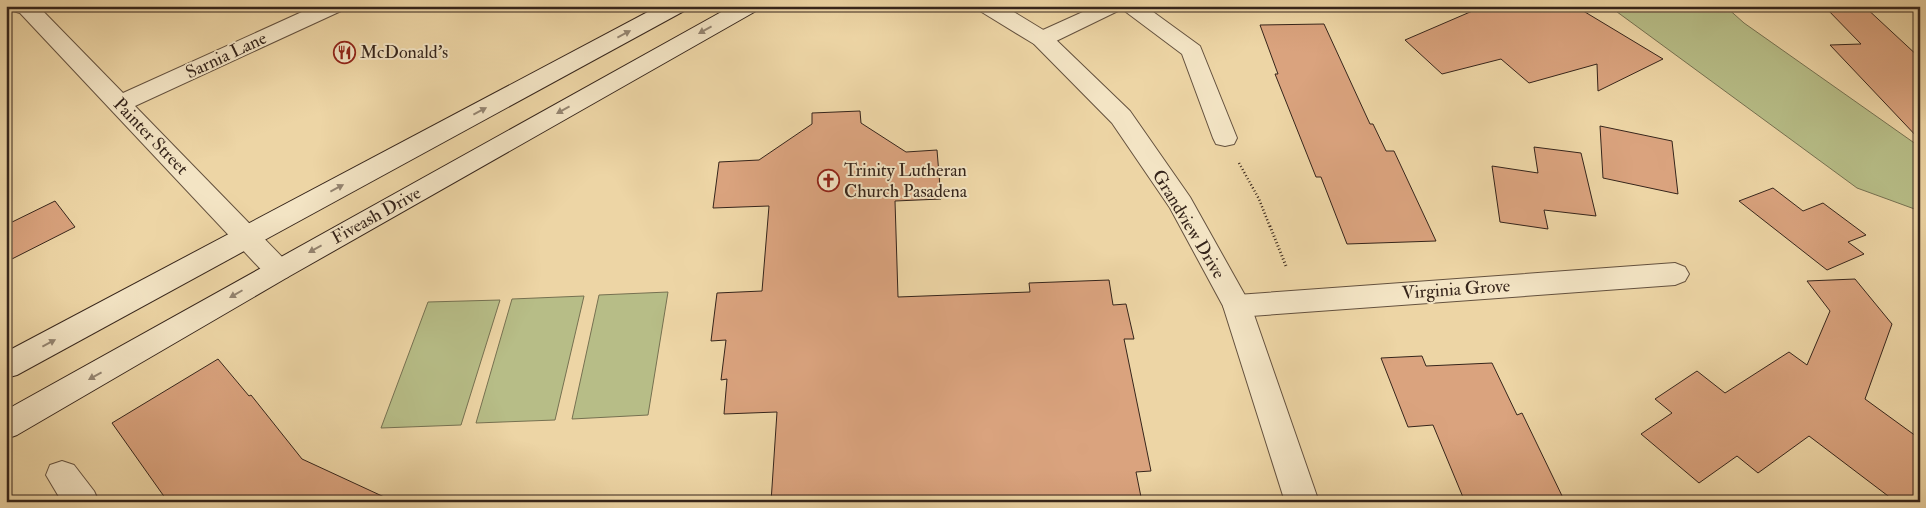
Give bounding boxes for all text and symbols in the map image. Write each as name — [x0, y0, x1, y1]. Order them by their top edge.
one-way arrow — [698, 26, 713, 34]
street label: Sarnia Lane — [182, 27, 271, 84]
one-way arrow — [617, 30, 630, 39]
restaurant icon: McDonald's — [332, 40, 356, 64]
place label: McDonald's — [360, 41, 448, 64]
street label: Painter Street — [108, 93, 193, 180]
one-way arrow — [557, 105, 570, 114]
one-way arrow — [473, 107, 488, 115]
place label: Trinity Lutheran Church Pasadena — [844, 159, 968, 203]
street label: Grandview Drive — [1147, 165, 1230, 283]
church icon: Trinity Lutheran Church Pasadena — [816, 168, 840, 192]
street label: Fiveash Drive — [327, 181, 426, 249]
one-way arrow — [330, 184, 345, 192]
one-way arrow — [307, 245, 322, 253]
street label: Virginia Grove — [1401, 274, 1511, 305]
one-way arrow — [229, 290, 243, 298]
one-way arrow — [43, 338, 56, 347]
one-way arrow — [89, 371, 102, 380]

